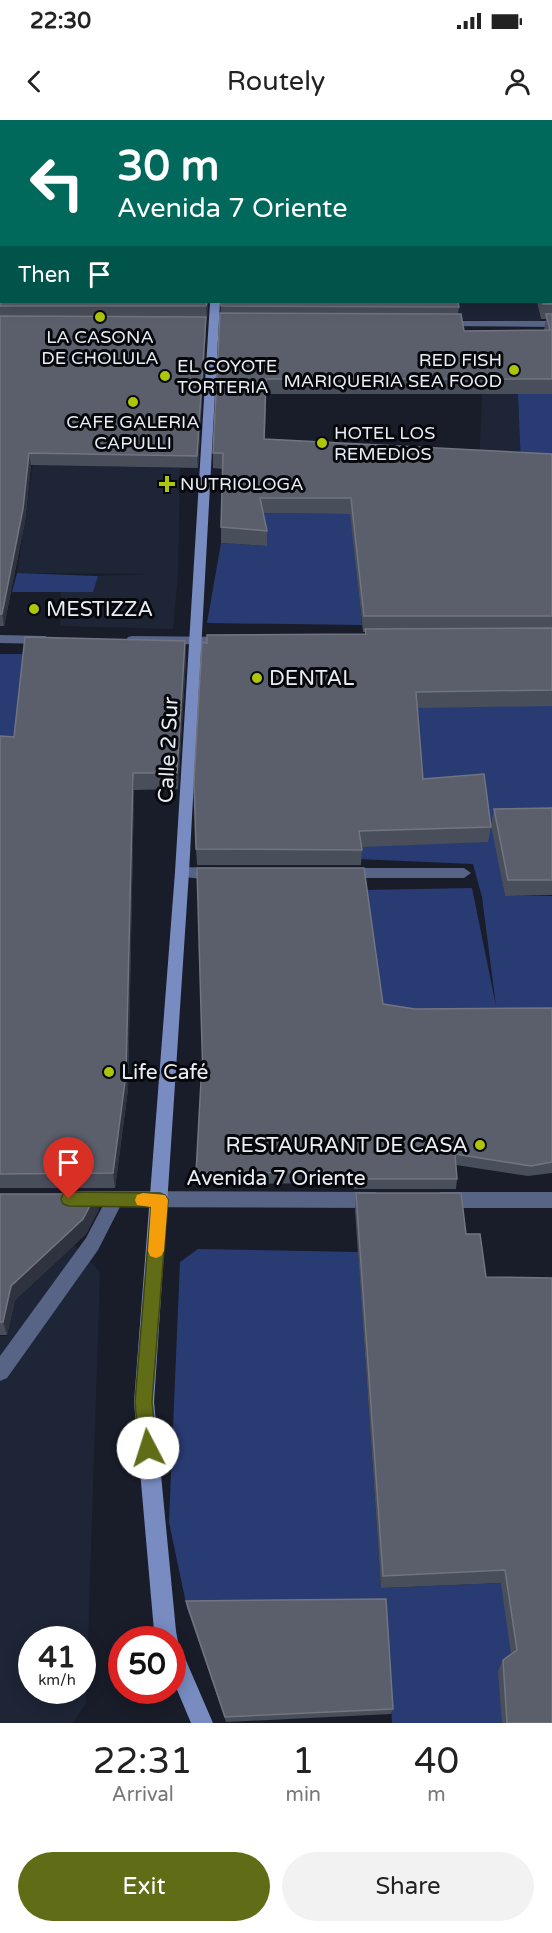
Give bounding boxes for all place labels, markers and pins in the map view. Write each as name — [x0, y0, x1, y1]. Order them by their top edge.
marker: LA CASONA DE CHOLULA — [93, 310, 107, 324]
place label: LA CASONA DE CHOLULA — [41, 326, 159, 369]
place label: RED FISH MARIQUERIA SEA FOOD — [283, 349, 502, 392]
place label: EL COYOTE TORTERIA — [177, 355, 277, 398]
marker: RED FISH MARIQUERIA SEA FOOD — [507, 363, 521, 377]
marker: EL COYOTE TORTERIA — [158, 369, 172, 383]
marker: CAFE GALERIA CAPULLI — [126, 395, 140, 409]
place label: CAFE GALERIA CAPULLI — [66, 411, 200, 454]
place label: HOTEL LOS REMEDIOS — [334, 422, 435, 465]
marker: HOTEL LOS REMEDIOS — [315, 436, 329, 450]
place label: NUTRIOLOGA — [180, 473, 304, 495]
marker: NUTRIOLOGA — [158, 475, 176, 493]
place label: MESTIZZA — [46, 597, 153, 622]
marker: MESTIZZA — [27, 602, 41, 616]
place label: DENTAL — [269, 666, 354, 691]
marker: DENTAL — [250, 671, 264, 685]
place label: Life Café — [121, 1060, 209, 1085]
marker: Life Café — [102, 1065, 116, 1079]
place label: RESTAURANT DE CASA — [226, 1133, 468, 1158]
pin — [43, 1137, 94, 1199]
marker: RESTAURANT DE CASA — [473, 1138, 487, 1152]

